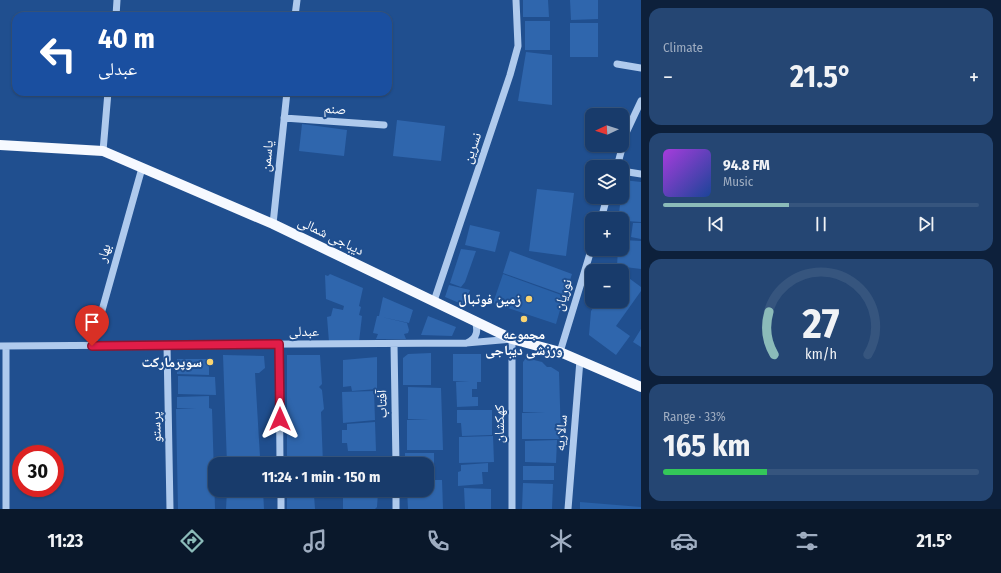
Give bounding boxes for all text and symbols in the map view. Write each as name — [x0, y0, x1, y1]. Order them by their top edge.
text: 40 m — [98, 22, 155, 55]
icon: left — [32, 28, 84, 80]
text: Climate — [663, 40, 703, 55]
text: عبدلی — [98, 58, 137, 80]
text: 21.5° — [790, 59, 852, 95]
text: − — [663, 64, 673, 91]
text: + — [969, 64, 979, 91]
street label: صنم — [323, 100, 347, 119]
north arrow — [585, 108, 629, 152]
map controls — [585, 108, 629, 308]
street label: نسرین — [459, 130, 485, 166]
street label: یاسمن — [257, 139, 277, 173]
text: 94.8 FM — [723, 156, 770, 174]
button: layers — [585, 160, 629, 204]
text: Music — [723, 174, 753, 189]
button: + — [585, 212, 629, 256]
street label: دیباجی شمالی — [295, 213, 367, 259]
icon: previous — [705, 213, 727, 235]
icon: pause — [810, 213, 832, 235]
icon: next — [915, 213, 937, 235]
street label: بهار — [93, 242, 115, 265]
button: − — [585, 264, 629, 308]
street label: نوریان — [550, 277, 576, 313]
place label: زمین فوتبال — [458, 291, 521, 308]
marker: زمین فوتبال — [524, 294, 534, 304]
text: 27 — [802, 299, 840, 349]
pin — [75, 305, 109, 346]
icon: arrive — [81, 311, 103, 333]
marker: مجموعه ورزشی دیباجی — [519, 314, 529, 324]
street label: عبدلی — [289, 323, 319, 340]
place label: مجموعه ورزشی دیباجی — [485, 326, 563, 359]
text: km/h — [805, 346, 837, 363]
place label: سوپرمارکت — [141, 354, 202, 371]
marker: سوپرمارکت — [205, 357, 215, 367]
street label: آفتاب — [373, 389, 391, 418]
position arrow — [259, 398, 301, 440]
street label: کهکشان — [491, 405, 508, 443]
text: Range · 33% — [663, 409, 726, 424]
street label: پرستو — [147, 411, 165, 443]
street label: سالاریه — [551, 414, 571, 452]
text: 165 km — [663, 428, 750, 464]
speed limit sign: 30 — [12, 445, 64, 497]
text: 11:24 · 1 min · 150 m — [262, 468, 380, 486]
icon: directions — [178, 527, 206, 555]
icon: music — [301, 527, 329, 555]
icon: phone — [424, 527, 452, 555]
icon: climate — [547, 527, 575, 555]
icon: car — [670, 527, 698, 555]
icon: filters — [793, 527, 821, 555]
text: 11:23 — [48, 530, 83, 552]
text: 21.5° — [916, 530, 953, 552]

